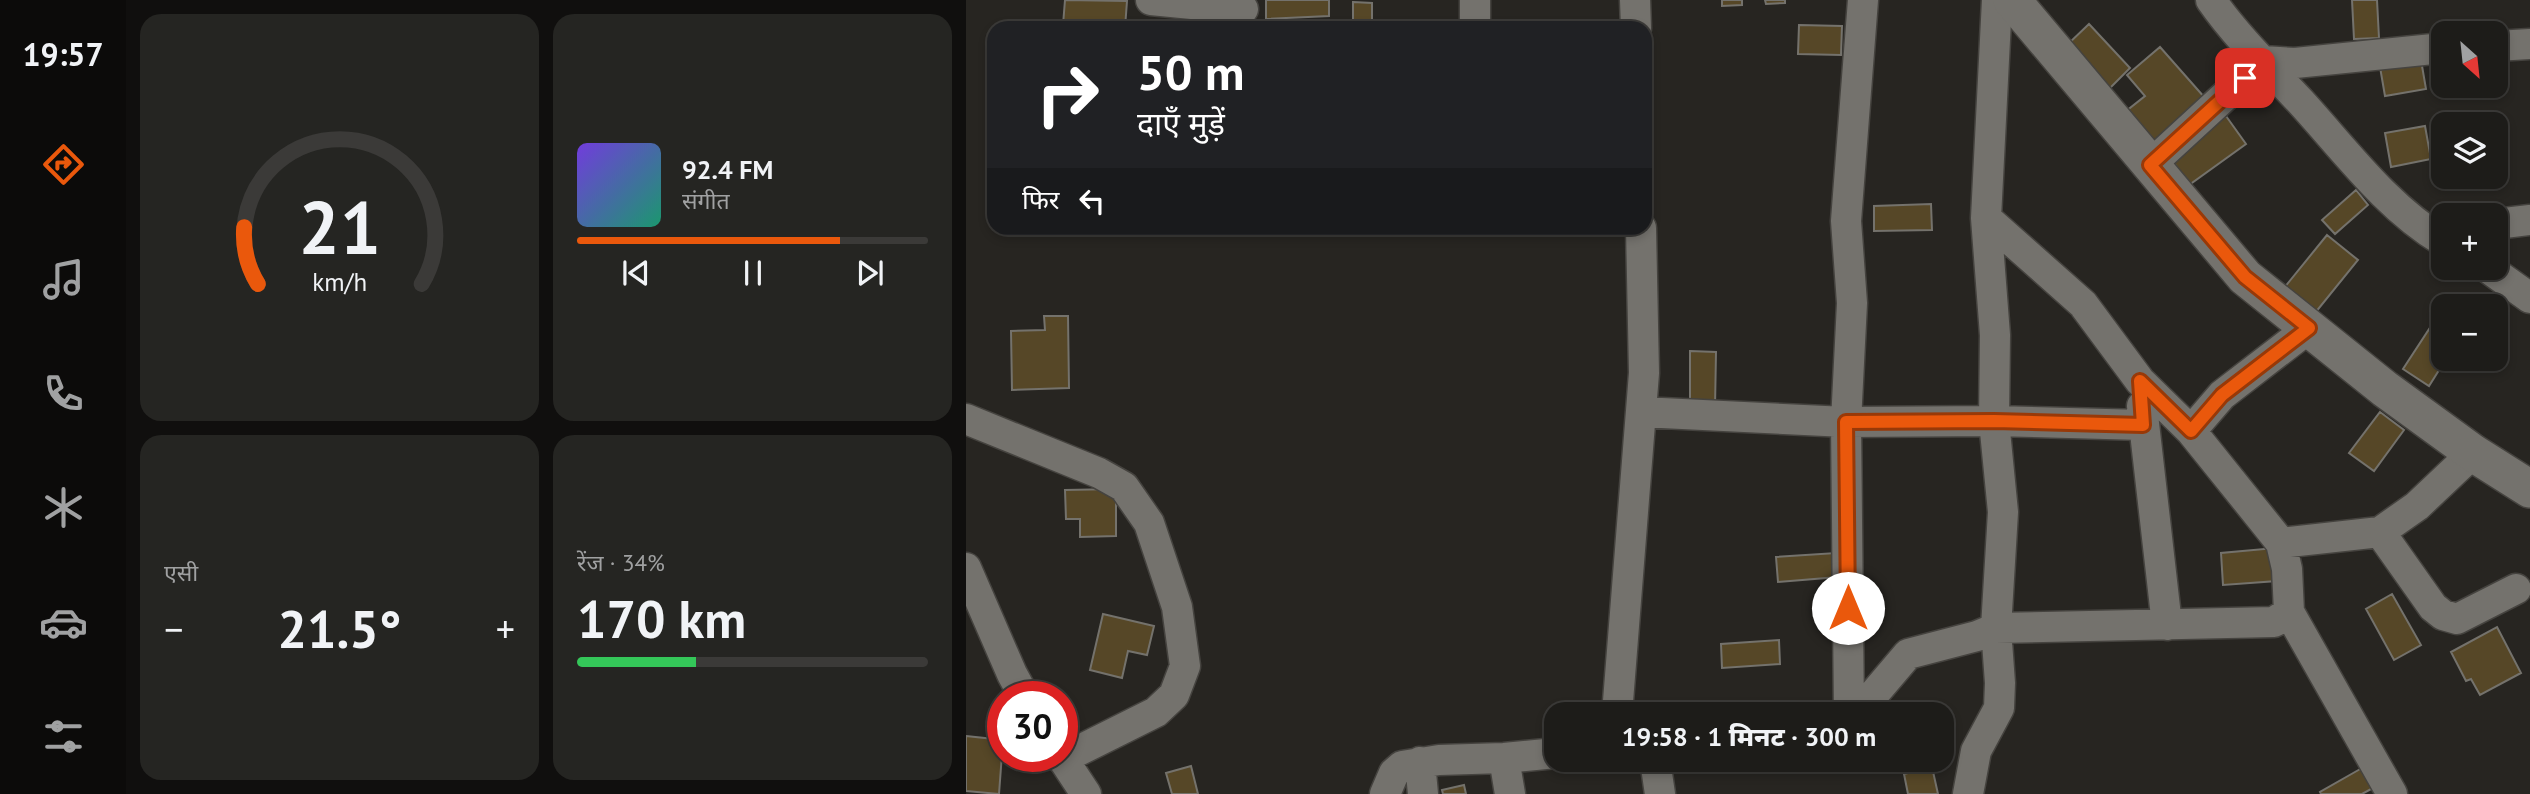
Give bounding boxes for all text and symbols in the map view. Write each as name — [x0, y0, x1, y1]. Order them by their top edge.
north arrow — [2431, 21, 2508, 98]
map controls — [2431, 21, 2508, 371]
text: 19:57 — [22, 33, 104, 75]
text: 50 m — [1137, 40, 1244, 104]
pin — [2215, 48, 2275, 108]
icon: right — [1022, 49, 1113, 140]
icon: arrive — [2226, 59, 2264, 97]
text: दाएँ मुड़ें — [1137, 102, 1225, 144]
button: layers — [2431, 112, 2508, 189]
icon: directions — [39, 140, 88, 189]
text: 92.4 FM — [682, 153, 773, 186]
text: 21 — [298, 180, 381, 274]
icon: left — [1073, 182, 1111, 220]
text: फिर — [1022, 183, 1059, 216]
text: संगीत — [682, 186, 730, 215]
button: + — [2431, 203, 2508, 280]
icon: previous — [617, 254, 655, 292]
icon: pause — [734, 254, 772, 292]
icon: next — [851, 254, 889, 292]
icon: music — [39, 255, 88, 304]
text: km/h — [312, 266, 367, 298]
button: − — [2431, 294, 2508, 371]
icon: phone — [39, 369, 88, 418]
icon: climate — [39, 483, 88, 532]
text: रेंज · 34% — [577, 548, 665, 577]
text: एसी — [164, 558, 198, 587]
position arrow — [1811, 571, 1885, 645]
text: 170 km — [577, 585, 746, 652]
text: 21.5° — [278, 595, 401, 662]
icon: car — [39, 598, 88, 647]
text: − — [164, 604, 183, 653]
text: + — [496, 604, 515, 653]
speed limit sign: 30 — [987, 681, 1078, 772]
icon: filters — [39, 712, 88, 761]
text: 19:58 · 1 मिनट · 300 m — [1622, 720, 1876, 753]

